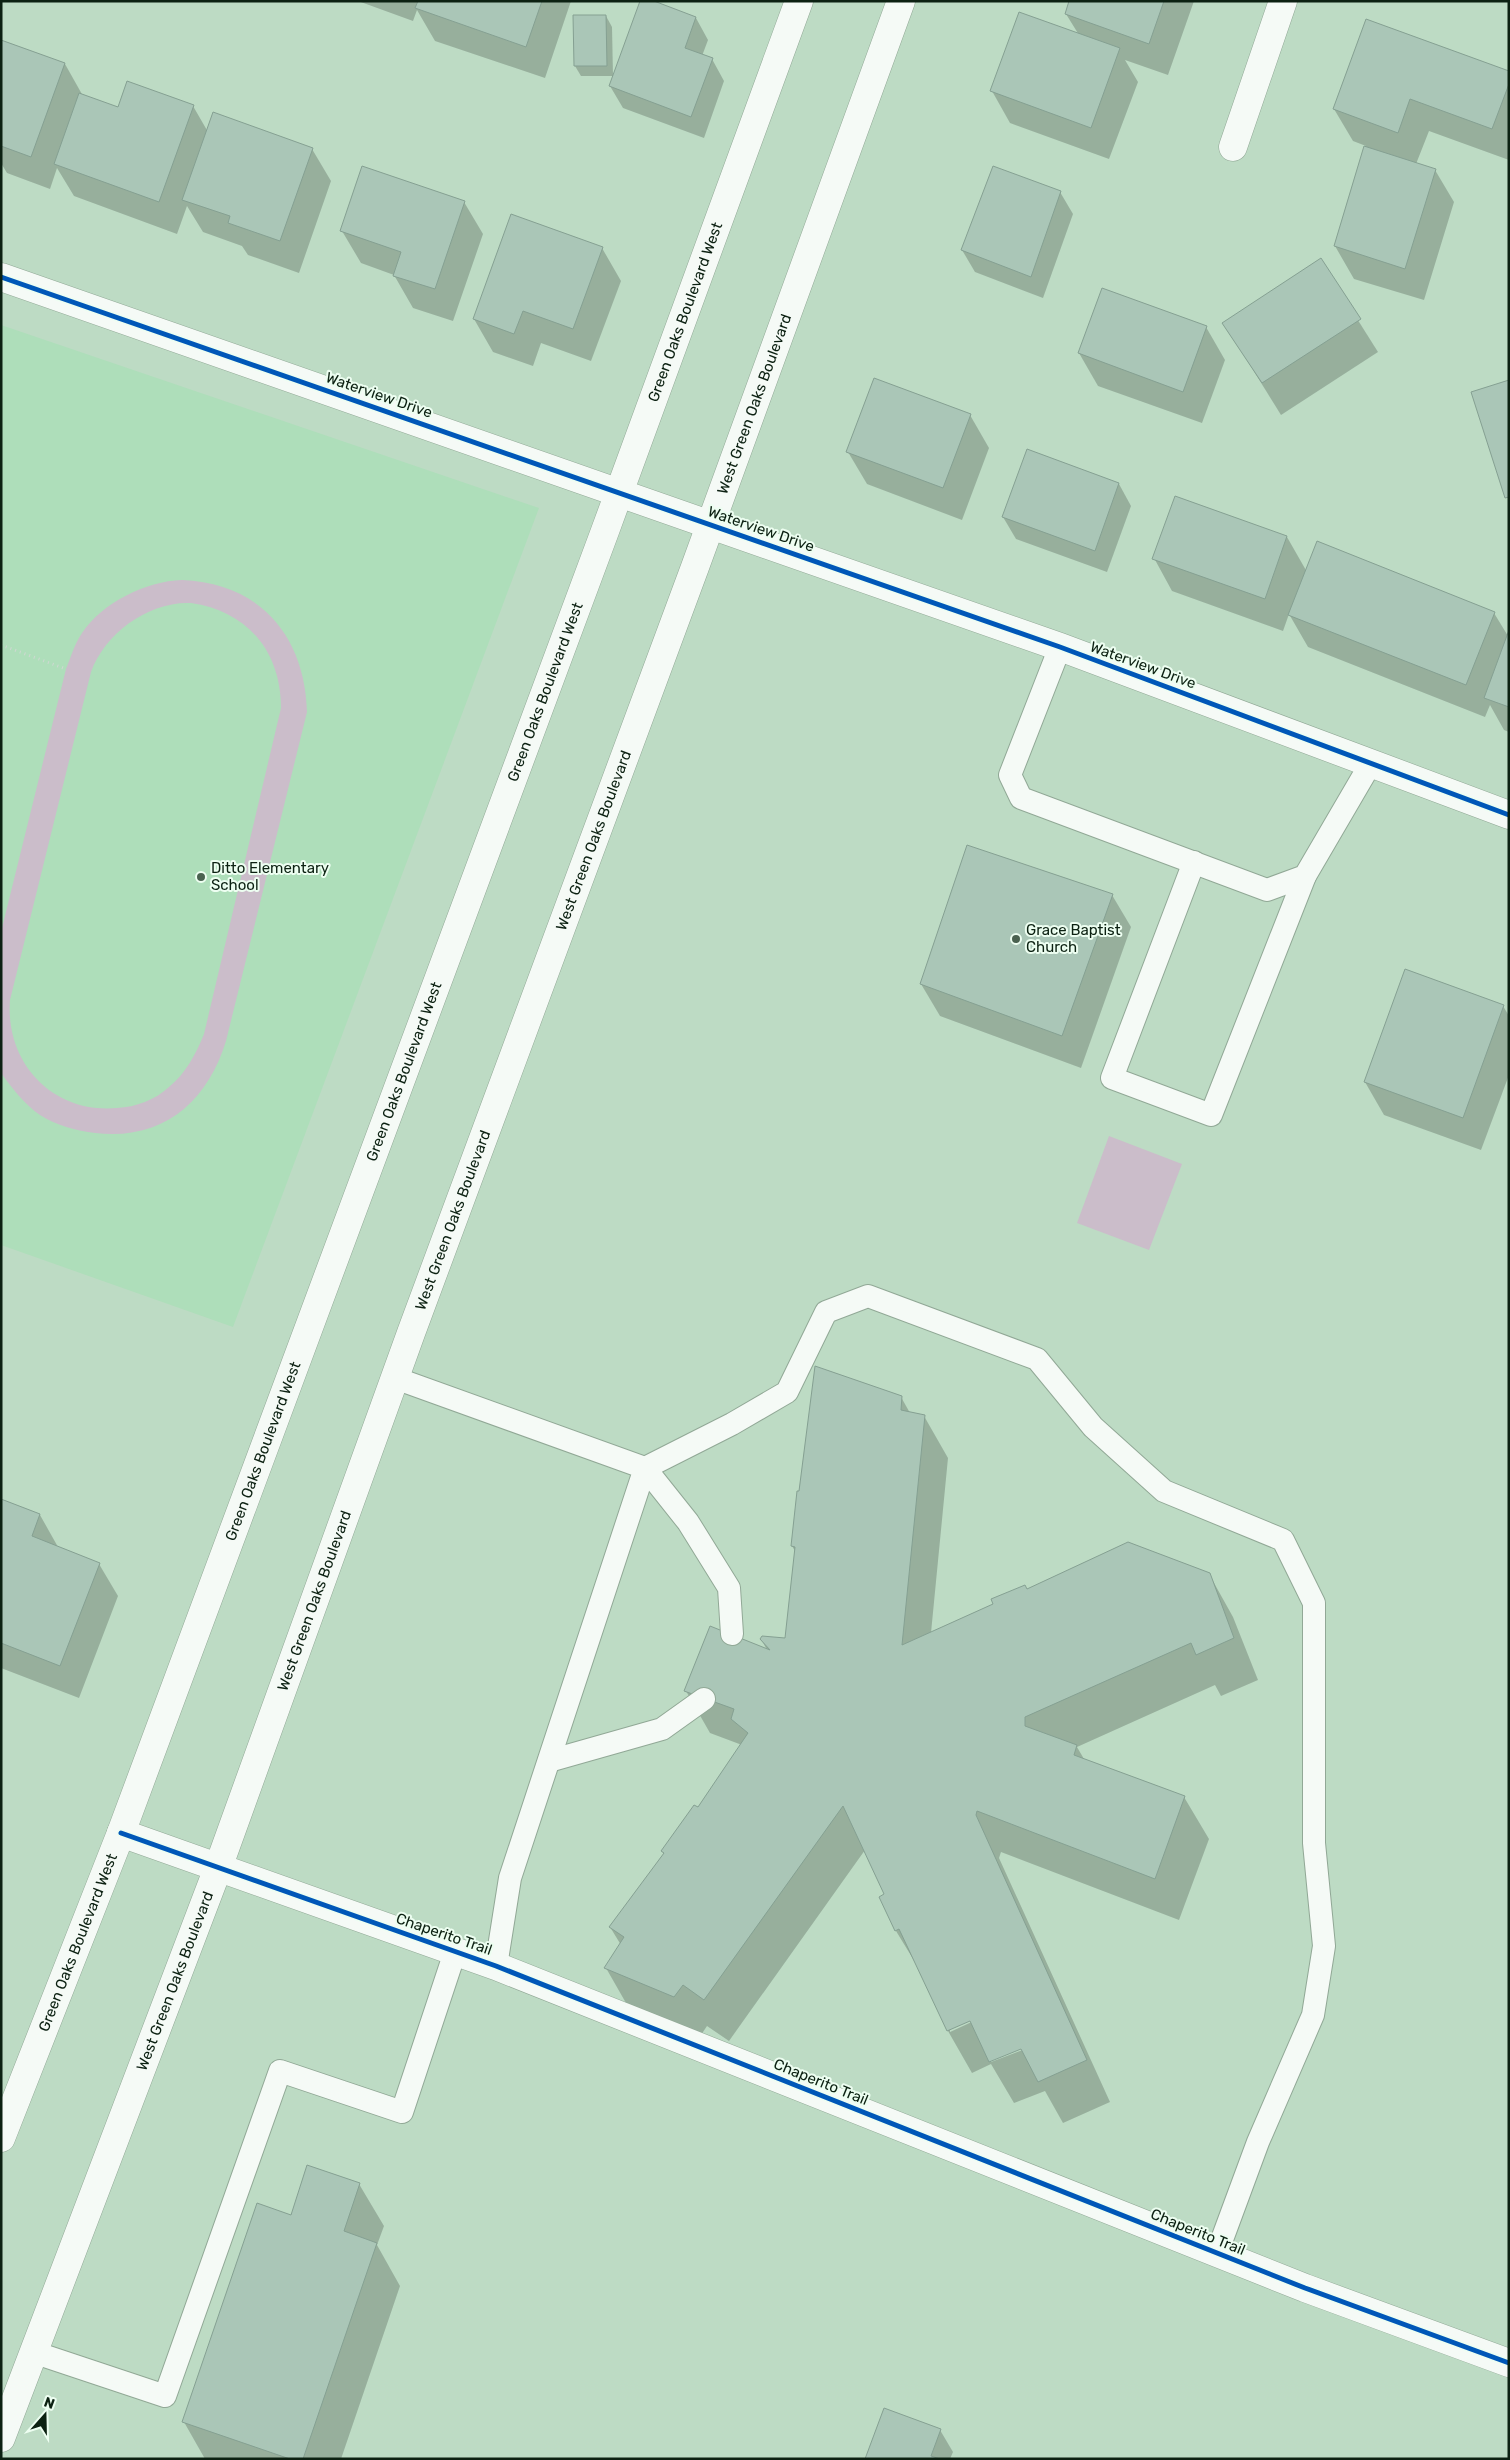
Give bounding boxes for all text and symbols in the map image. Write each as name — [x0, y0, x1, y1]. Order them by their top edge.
street label: Green Oaks Boulevard West — [644, 220, 726, 404]
street label: West Green Oaks Boulevard — [713, 312, 795, 497]
street label: Waterview Drive — [323, 368, 435, 422]
street label: Waterview Drive — [705, 502, 817, 556]
street label: Green Oaks Boulevard West — [504, 600, 587, 784]
street label: Waterview Drive — [1088, 637, 1198, 693]
street label: West Green Oaks Boulevard — [552, 748, 635, 933]
place label: Ditto Elementary School — [211, 859, 329, 894]
marker: Ditto Elementary School — [195, 871, 207, 883]
place label: Grace Baptist Church — [1026, 921, 1121, 956]
marker: Grace Baptist Church — [1010, 933, 1022, 945]
street label: Green Oaks Boulevard West — [362, 979, 446, 1164]
street label: West Green Oaks Boulevard — [411, 1128, 494, 1313]
street label: Green Oaks Boulevard West — [221, 1359, 304, 1544]
street label: West Green Oaks Boulevard — [274, 1508, 355, 1693]
street label: Green Oaks Boulevard West — [35, 1851, 121, 2034]
street label: West Green Oaks Boulevard — [133, 1889, 217, 2073]
street label: Chaperito Trail — [394, 1909, 494, 1959]
street label: Chaperito Trail — [771, 2055, 871, 2109]
street label: Chaperito Trail — [1148, 2205, 1248, 2259]
north arrow — [20, 2390, 70, 2440]
text: N — [42, 2394, 57, 2413]

